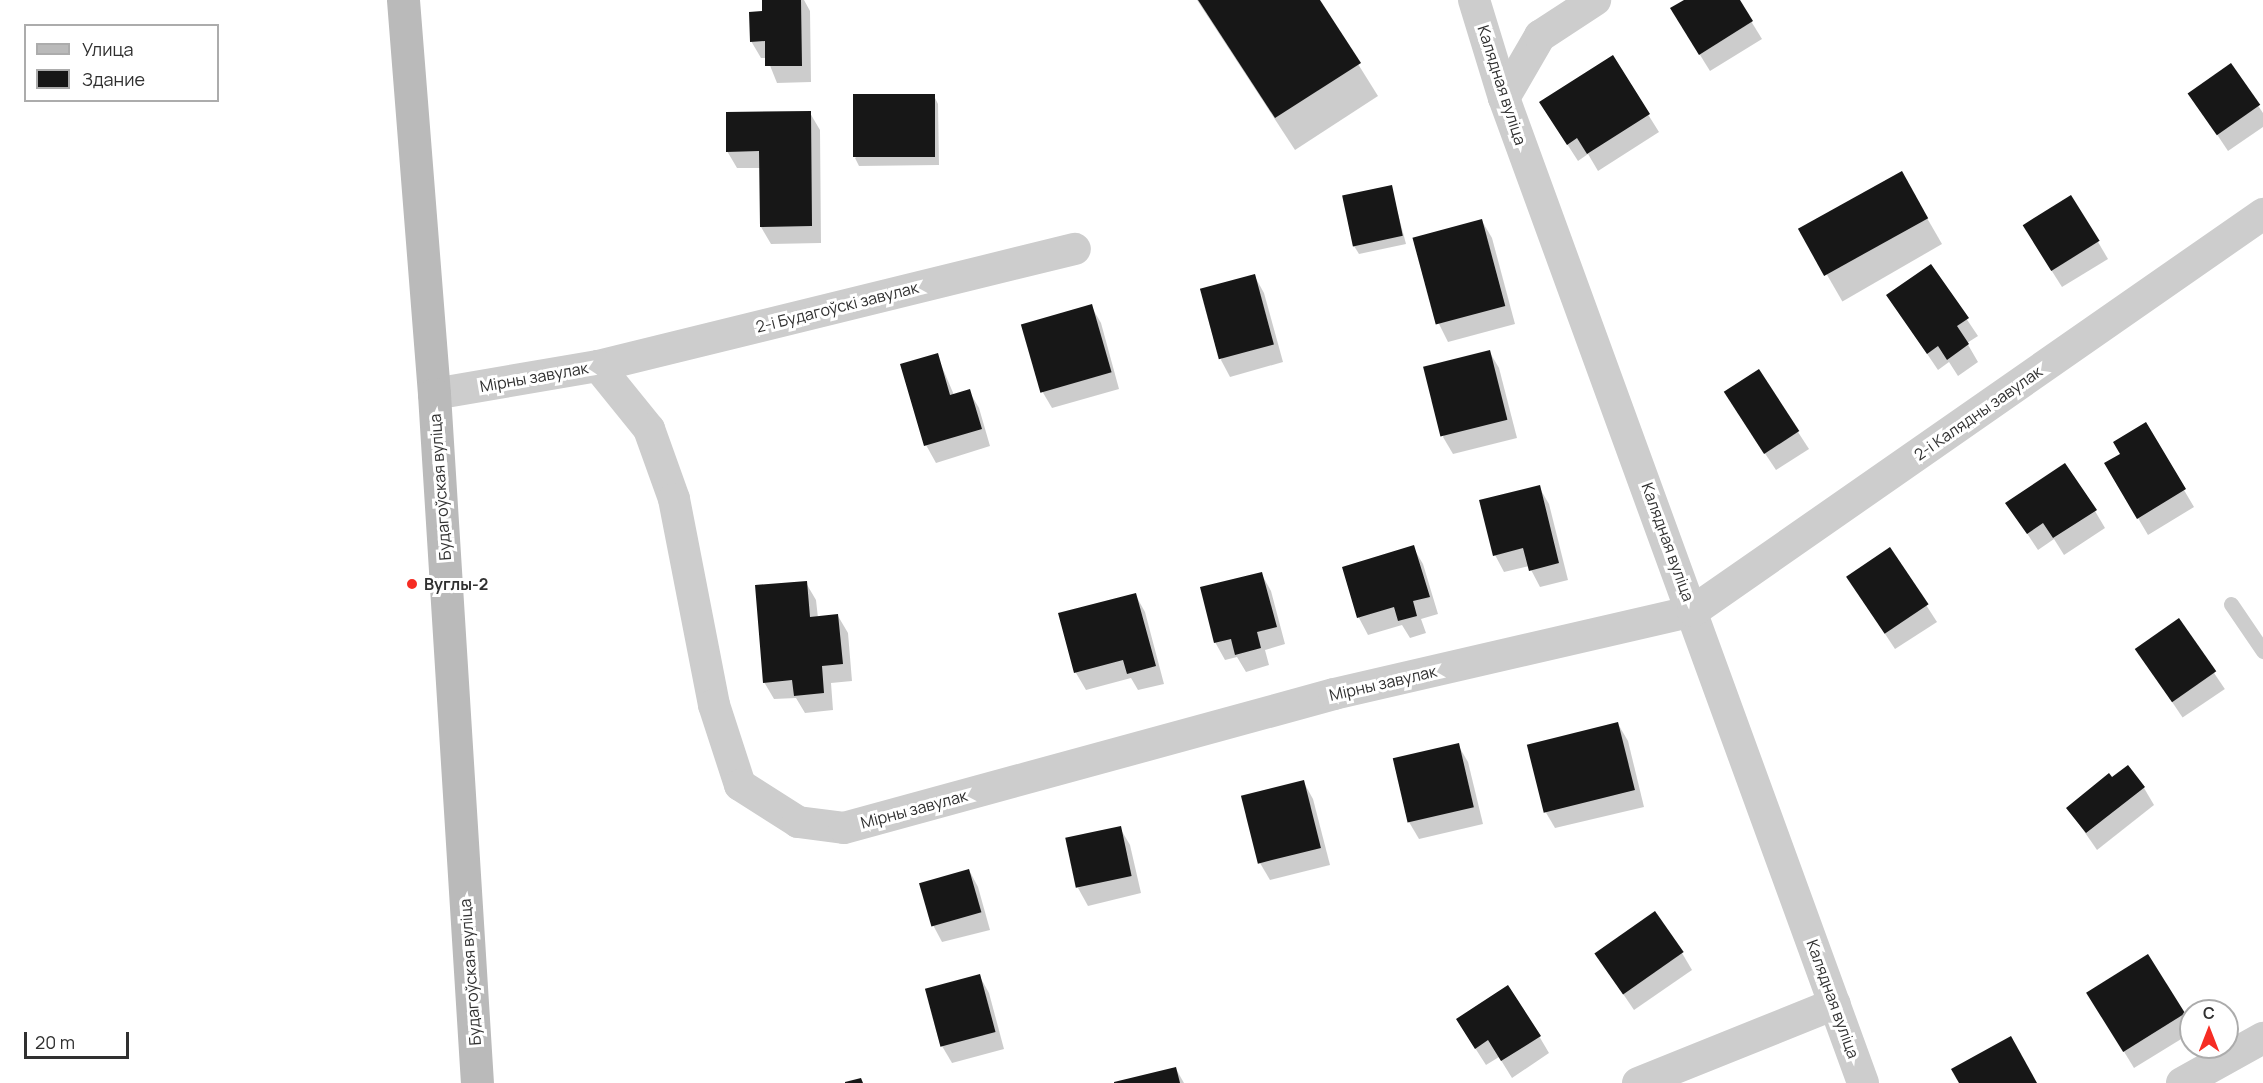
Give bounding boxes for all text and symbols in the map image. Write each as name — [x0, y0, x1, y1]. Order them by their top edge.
street label: Калядная вуліца — [1474, 23, 1530, 147]
legend — [24, 24, 219, 102]
text: Улица — [82, 37, 134, 61]
text: Здание — [82, 67, 145, 91]
street label: 2-і Будагоўскі завулак — [754, 277, 920, 337]
street label: Мірны завулак — [478, 358, 590, 396]
street label: 2-і Калядны завулак — [1910, 362, 2046, 464]
street label: Будагоўская вуліца — [425, 413, 455, 561]
street label: Калядная вуліца — [1638, 480, 1698, 604]
place label: Вуглы-2 — [424, 574, 488, 594]
marker: Вуглы-2 — [405, 577, 419, 591]
street label: Мірны завулак — [1327, 661, 1439, 705]
street label: Мірны завулак — [859, 786, 969, 832]
street label: Будагоўская вуліца — [455, 898, 485, 1046]
street label: Калядная вуліца — [1803, 937, 1863, 1061]
north arrow — [2179, 999, 2239, 1059]
text: С — [2203, 1002, 2215, 1024]
scale bar — [27, 1020, 132, 1058]
text: 20 m — [35, 1030, 75, 1054]

